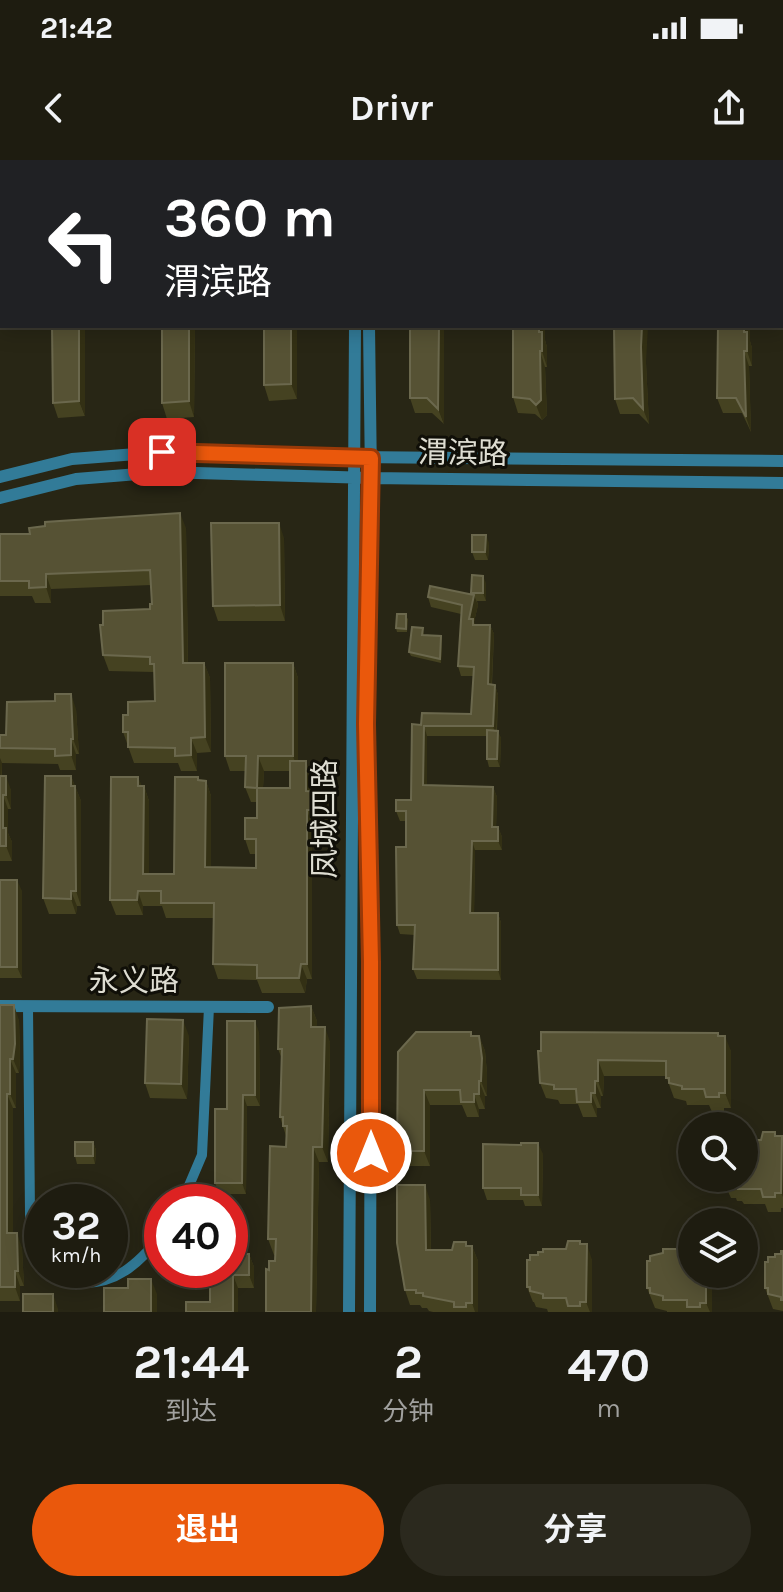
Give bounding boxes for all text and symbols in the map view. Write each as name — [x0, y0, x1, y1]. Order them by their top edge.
text: 21:42 — [40, 10, 113, 46]
icon: back — [32, 86, 76, 130]
icon: share — [707, 86, 751, 130]
text: Drivr — [350, 87, 433, 129]
text: 360 m — [164, 185, 336, 250]
icon: left — [32, 192, 136, 296]
text: 渭滨路 — [164, 261, 272, 303]
pin — [128, 418, 196, 486]
icon: arrive — [140, 430, 184, 474]
street label: 渭滨路 — [418, 434, 508, 472]
street label: 凤城四路 — [307, 759, 343, 879]
street label: 永义路 — [89, 963, 179, 999]
position arrow — [329, 1111, 413, 1195]
map controls — [678, 1112, 758, 1288]
button: search — [678, 1112, 758, 1192]
speed limit sign: 40 — [144, 1184, 248, 1288]
text: 32 — [51, 1202, 101, 1249]
button: layers — [678, 1208, 758, 1288]
text: km/h — [51, 1244, 101, 1267]
text: 21:44 — [133, 1334, 249, 1390]
text: 2 — [394, 1334, 423, 1390]
text: 470 — [567, 1337, 650, 1393]
text: m — [596, 1393, 621, 1424]
text: 到达 — [165, 1396, 217, 1427]
text: 分钟 — [382, 1396, 434, 1427]
button: 退出 — [32, 1484, 384, 1576]
button: 分享 — [400, 1484, 751, 1576]

